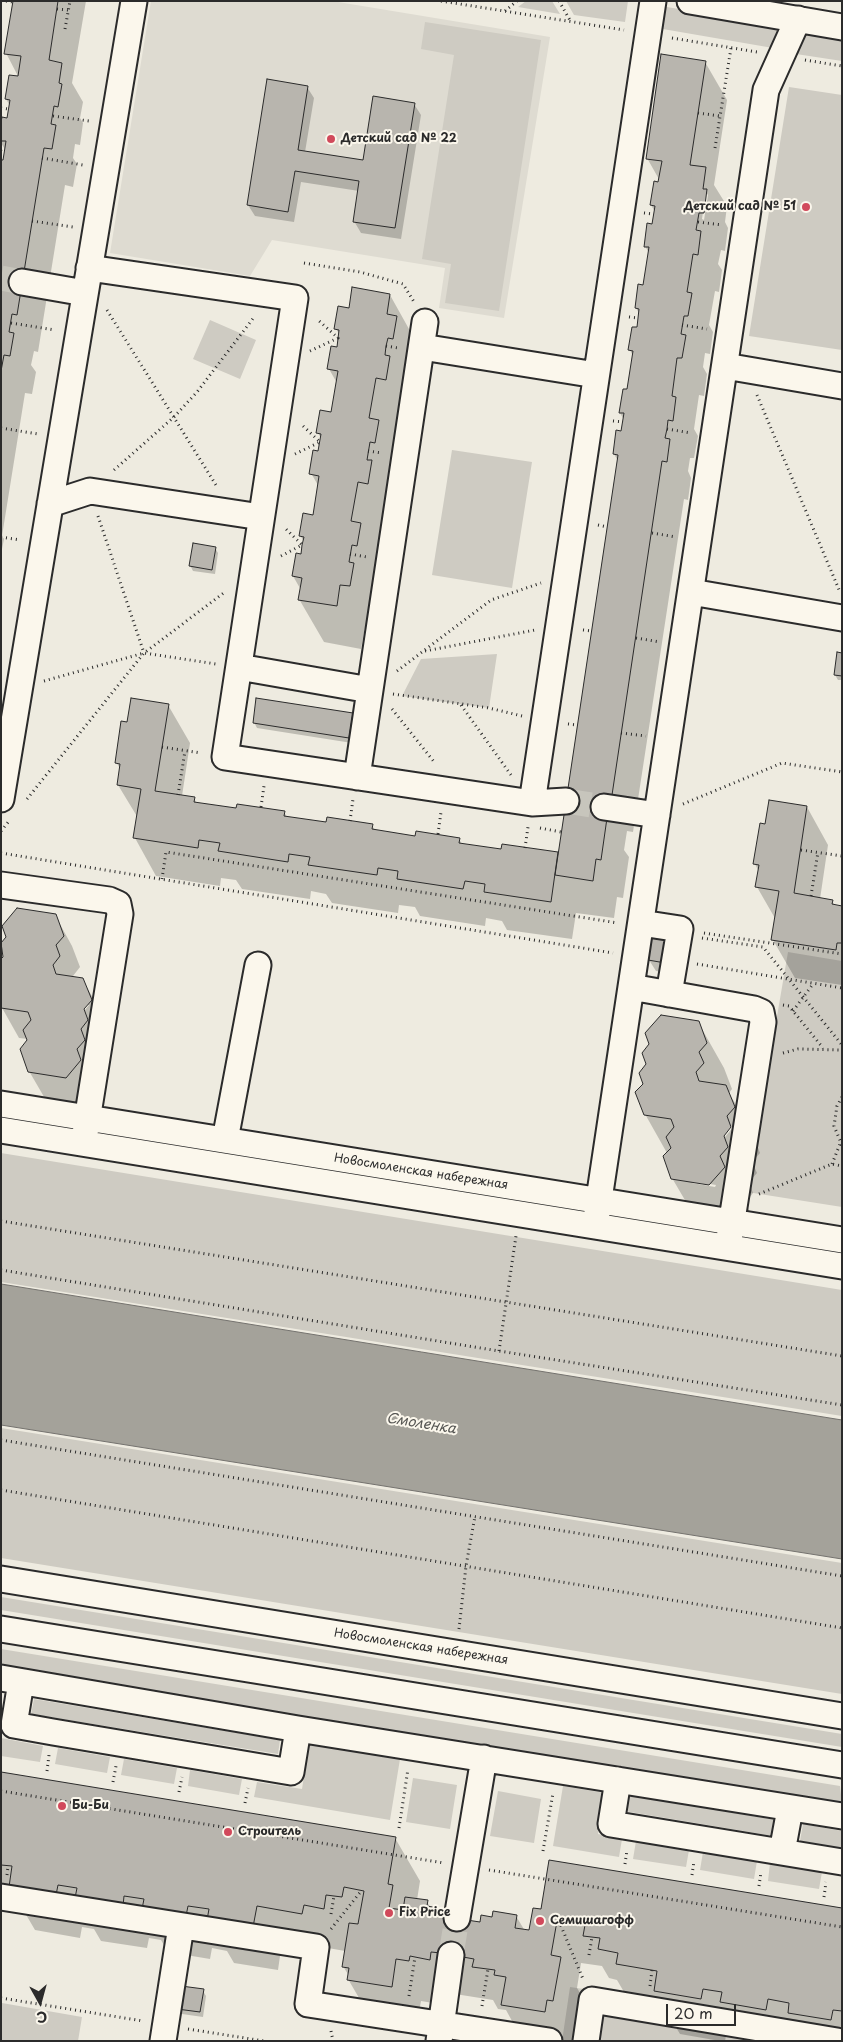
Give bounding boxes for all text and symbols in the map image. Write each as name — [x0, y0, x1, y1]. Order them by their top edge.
place label: Детский сад № 22 — [341, 132, 457, 146]
marker: Детский сад № 22 — [325, 133, 337, 145]
place label: Детский сад № 51 — [684, 200, 796, 214]
marker: Детский сад № 51 — [800, 201, 812, 213]
street label: Новосмоленская набережная — [333, 1151, 509, 1193]
water label: Смоленка — [385, 1410, 457, 1438]
street label: Новосмоленская набережная — [333, 1626, 509, 1668]
place label: Би-Би — [72, 1799, 109, 1813]
marker: Би-Би — [56, 1800, 68, 1812]
place label: Строитель — [238, 1825, 301, 1839]
marker: Строитель — [222, 1826, 234, 1838]
place label: Fix Price — [399, 1906, 450, 1920]
marker: Fix Price — [383, 1907, 395, 1919]
place label: Семишагофф — [550, 1914, 634, 1928]
marker: Семишагофф — [534, 1915, 546, 1927]
north arrow — [15, 1977, 65, 2027]
scale bar — [668, 1994, 738, 2026]
text: 20 m — [674, 2001, 713, 2024]
text: С — [35, 2006, 48, 2028]

